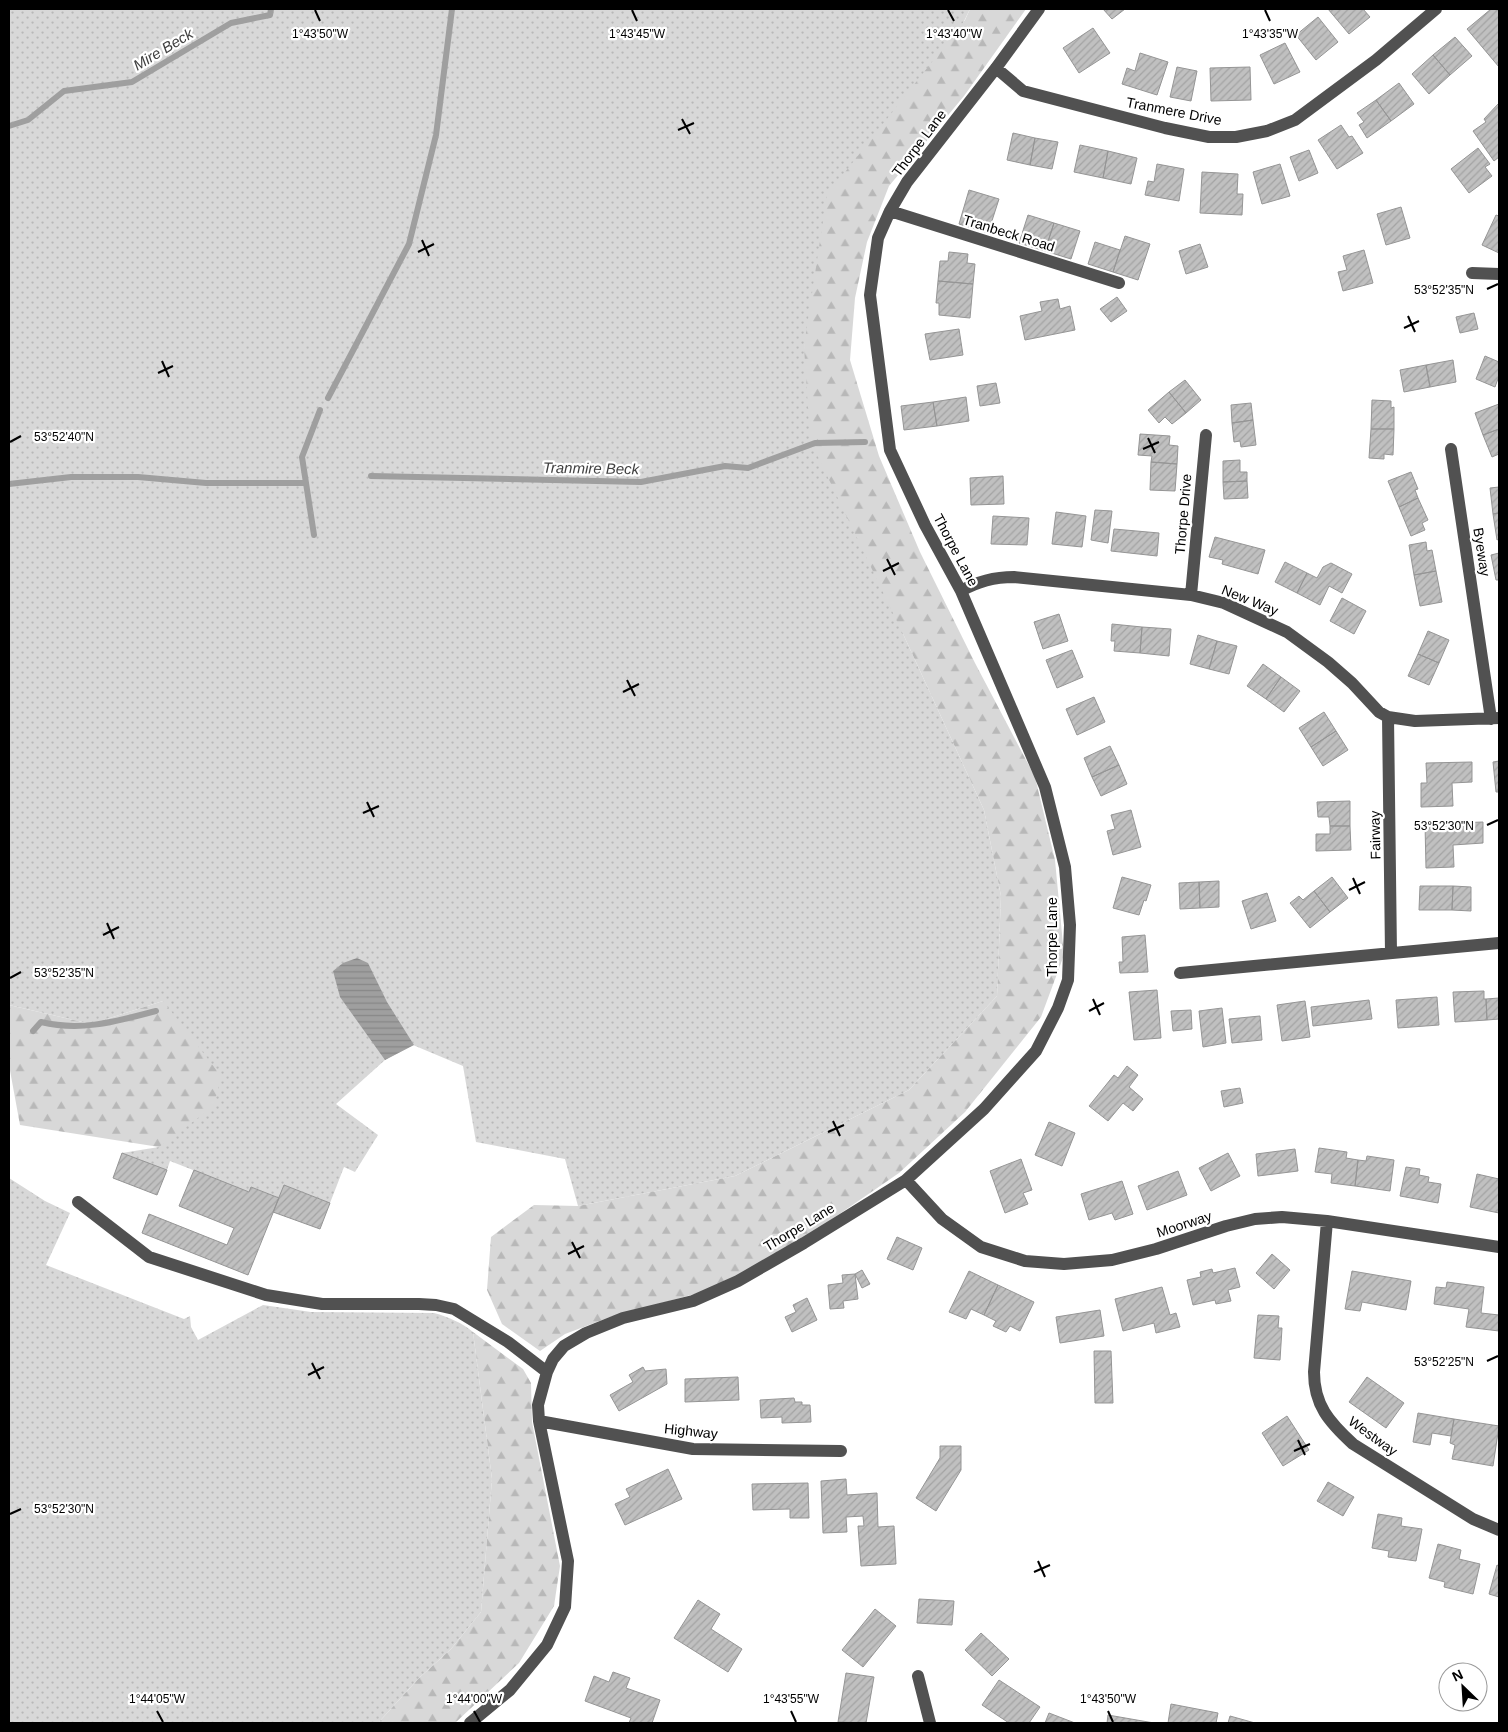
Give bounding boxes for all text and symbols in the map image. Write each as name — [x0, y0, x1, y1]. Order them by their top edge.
water label: Mire Beck — [130, 24, 197, 73]
text: 1°43'50"W — [292, 27, 349, 41]
text: 1°43'45"W — [609, 27, 666, 41]
text: 1°43'40"W — [926, 27, 983, 41]
text: 1°43'35"W — [1242, 27, 1299, 41]
street label: Tranmere Drive — [1125, 94, 1223, 128]
street label: Thorpe Lane — [889, 106, 949, 180]
street label: Tranbeck Road — [961, 211, 1057, 255]
text: 53°52'35"N — [1414, 283, 1474, 297]
text: 53°52'40"N — [34, 430, 94, 444]
water label: Tranmire Beck — [543, 459, 641, 477]
street label: Thorpe Drive — [1172, 473, 1195, 555]
street label: Thorpe Lane — [930, 511, 982, 589]
street label: Byeway — [1470, 527, 1494, 577]
street label: New Way — [1219, 581, 1281, 619]
street label: Fairway — [1367, 810, 1383, 860]
text: 53°52'30"N — [1414, 819, 1474, 833]
street label: Thorpe Lane — [1044, 897, 1060, 977]
text: 53°52'35"N — [34, 966, 94, 980]
street label: Thorpe Lane — [761, 1200, 837, 1254]
street label: Moorway — [1155, 1208, 1213, 1240]
text: 53°52'25"N — [1414, 1355, 1474, 1369]
street label: Westway — [1345, 1413, 1401, 1459]
street label: Highway — [663, 1420, 719, 1442]
text: 53°52'30"N — [34, 1502, 94, 1516]
north arrow — [1438, 1662, 1488, 1712]
text: N — [1450, 1666, 1465, 1685]
text: 1°44'05"W — [129, 1692, 186, 1706]
text: 1°44'00"W — [446, 1692, 503, 1706]
text: 1°43'55"W — [763, 1692, 820, 1706]
text: 1°43'50"W — [1080, 1692, 1137, 1706]

